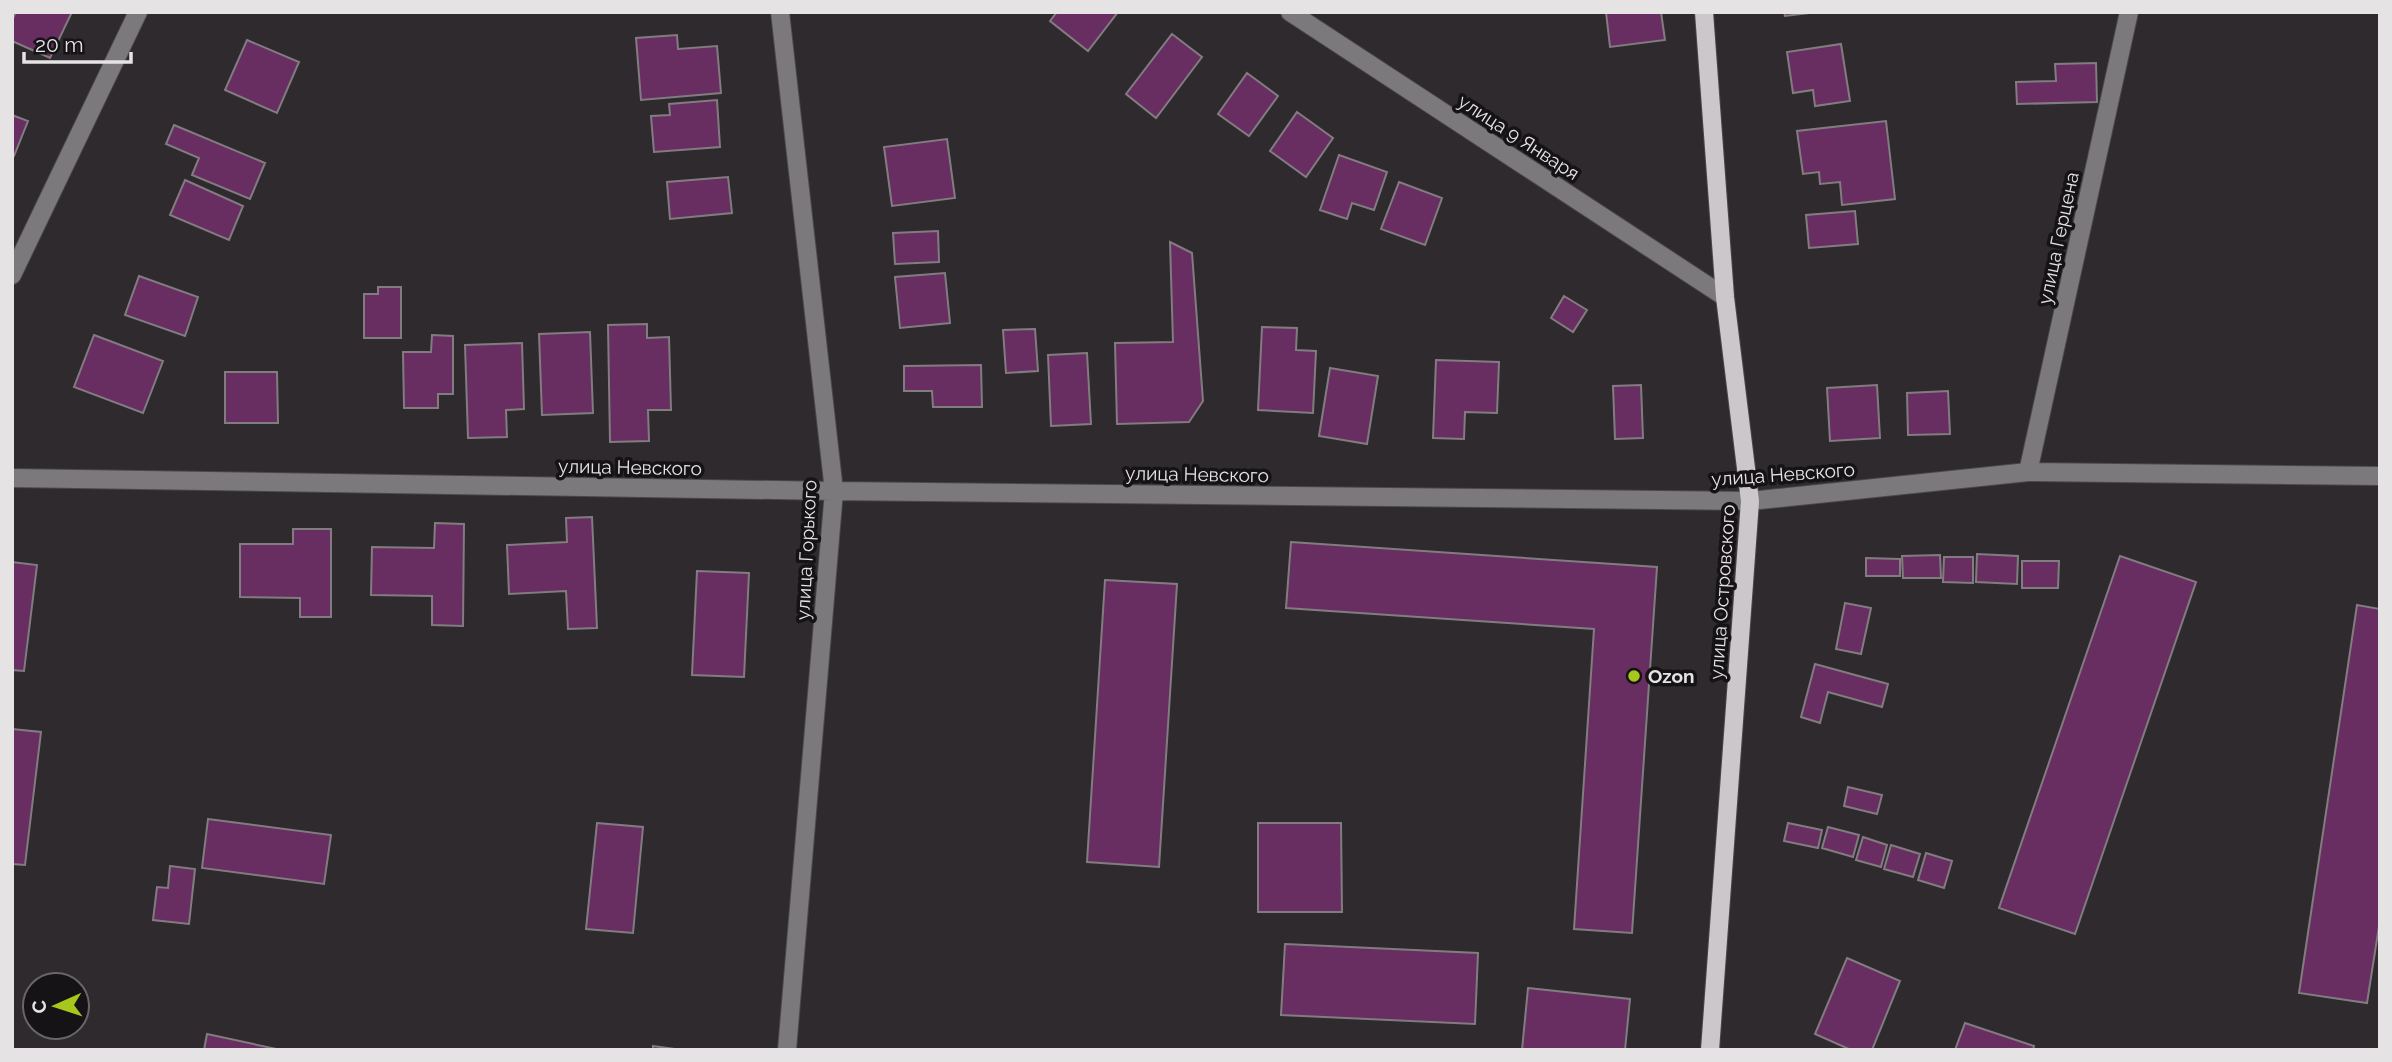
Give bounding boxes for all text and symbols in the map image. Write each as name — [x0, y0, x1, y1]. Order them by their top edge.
scale bar — [24, 21, 131, 65]
text: 20 m — [35, 32, 83, 57]
street label: улица 9 Января — [1454, 90, 1584, 184]
street label: улица Герцена — [2033, 170, 2083, 306]
street label: улица Невского — [558, 455, 702, 479]
street label: улица Невского — [1710, 458, 1856, 490]
street label: улица Невского — [1125, 462, 1269, 486]
street label: улица Горького — [791, 479, 821, 621]
street label: улица Островского — [1705, 504, 1739, 680]
place label: Ozon — [1648, 665, 1695, 687]
marker: Ozon — [1626, 668, 1642, 684]
north arrow — [21, 971, 91, 1041]
text: С — [28, 1000, 50, 1014]

